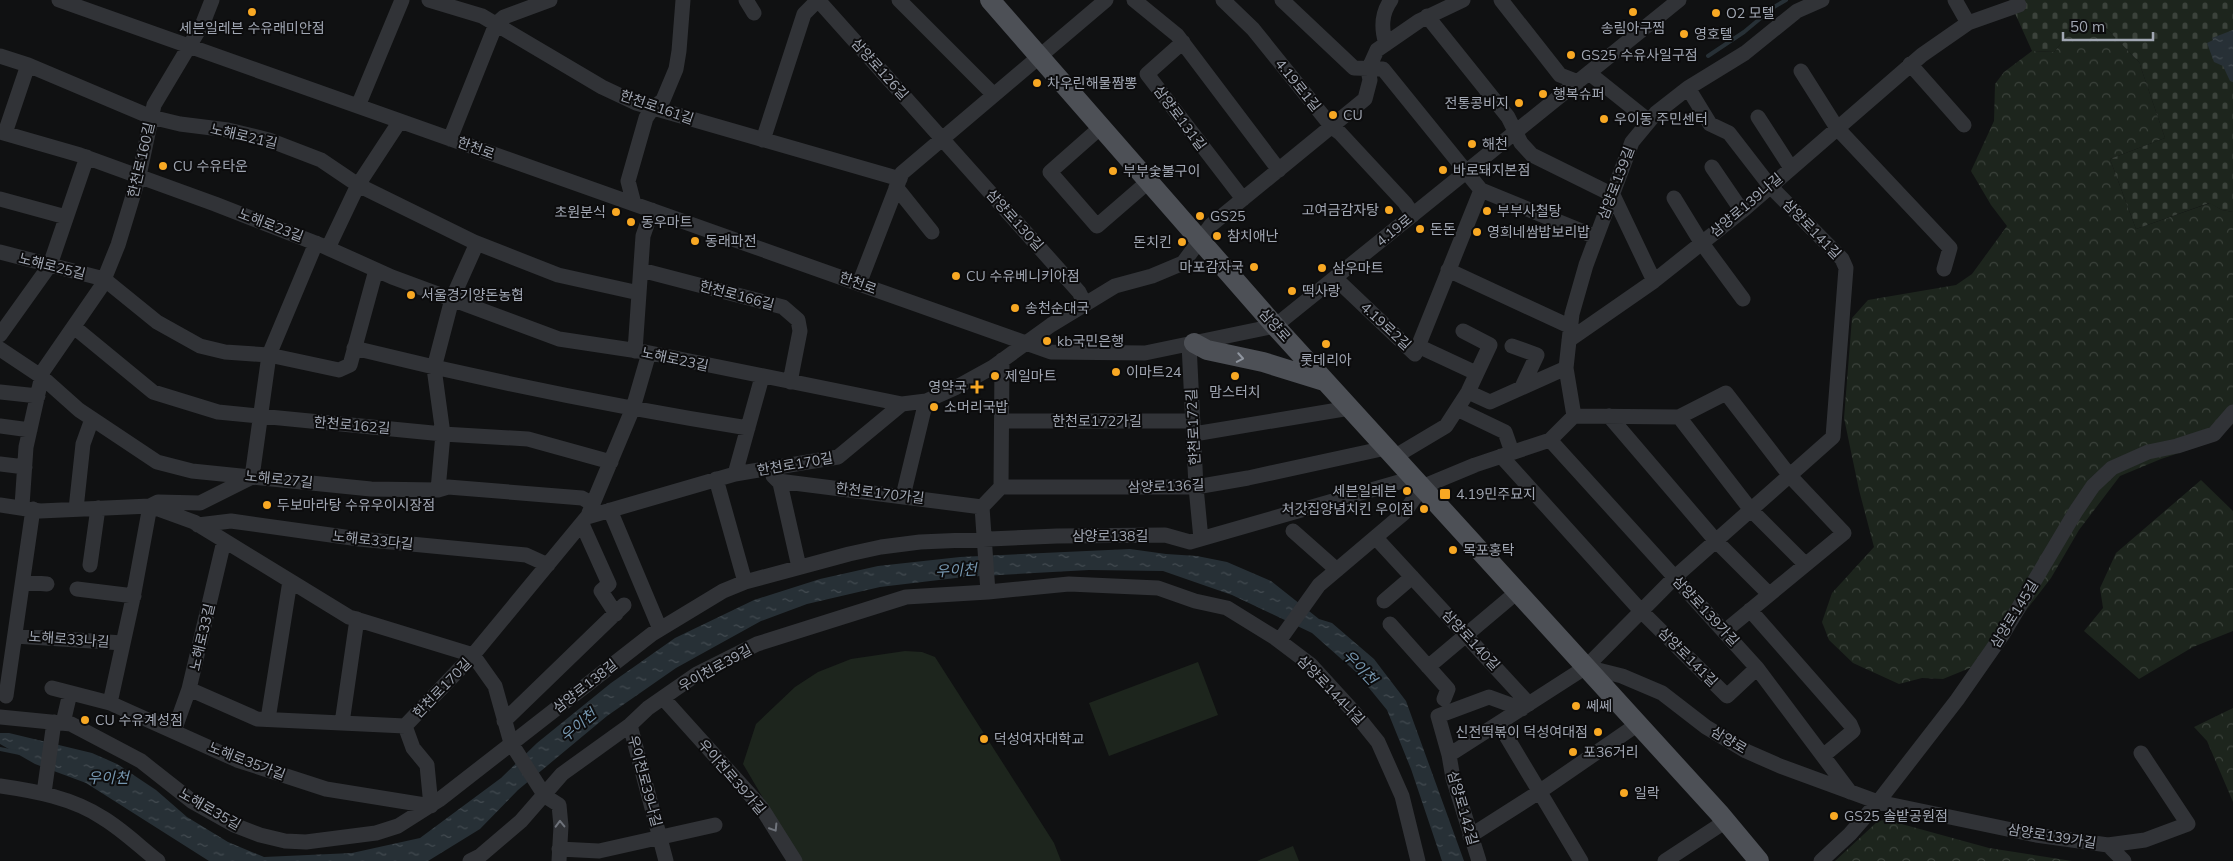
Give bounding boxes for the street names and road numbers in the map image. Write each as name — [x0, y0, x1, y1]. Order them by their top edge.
street label: 삼양로126길 — [848, 34, 912, 104]
street label: 4.19로1길 — [1271, 55, 1325, 115]
street label: 삼양로131길 — [1150, 82, 1210, 154]
street label: 한천로161길 — [618, 86, 696, 128]
street label: 노해로21길 — [209, 120, 279, 152]
street label: 한천로160길 — [124, 121, 158, 199]
street label: 한천로 — [455, 133, 497, 163]
street label: 삼양로139길 — [1594, 144, 1638, 222]
street label: 삼양로139나길 — [1706, 169, 1786, 241]
street label: 삼양로130길 — [983, 185, 1047, 255]
street label: 삼양로141길 — [1779, 195, 1845, 263]
street label: 노해로23길 — [236, 204, 306, 246]
street label: 4.19로 — [1372, 210, 1416, 250]
street label: 노해로25길 — [17, 249, 87, 283]
street label: 한천로 — [837, 268, 879, 298]
street label: 한천로166길 — [698, 276, 776, 314]
street label: 4.19로2길 — [1357, 298, 1415, 354]
street label: 삼양로 — [1255, 305, 1295, 345]
street label: 노해로23길 — [640, 343, 710, 375]
street label: 한천로172길 — [1182, 388, 1204, 466]
street label: 한천로172가길 — [1052, 412, 1142, 430]
street label: 한천로162길 — [313, 413, 391, 437]
street label: 한천로170길 — [756, 448, 834, 480]
street label: 노해로27길 — [244, 466, 314, 492]
street label: 삼양로136길 — [1127, 476, 1205, 496]
street label: 한천로170가길 — [834, 479, 926, 507]
street label: 노해로33다길 — [332, 527, 414, 553]
street label: 삼양로138길 — [1072, 527, 1148, 545]
street label: 삼양로139가길 — [1669, 572, 1743, 650]
street label: 삼양로145길 — [1986, 577, 2042, 651]
street label: 노해로33길 — [186, 602, 218, 672]
street label: 삼양로140길 — [1438, 606, 1504, 674]
street label: 삼양로141길 — [1655, 624, 1721, 690]
street label: 노해로33나길 — [28, 627, 110, 651]
street label: 우이천로39길 — [675, 640, 755, 696]
street label: 삼양로144나길 — [1293, 652, 1369, 728]
street label: 한천로170길 — [409, 654, 475, 722]
street label: 삼양로138길 — [549, 655, 621, 717]
street label: 삼양로 — [1708, 722, 1750, 758]
street label: 우이천로39나길 — [624, 733, 666, 829]
street label: 우이천로39가길 — [694, 736, 770, 818]
street label: 노해로35가길 — [206, 738, 288, 784]
street label: 삼양로142길 — [1444, 769, 1482, 847]
street label: 노해로35길 — [176, 784, 244, 834]
street label: 삼양로139가길 — [2006, 820, 2098, 852]

